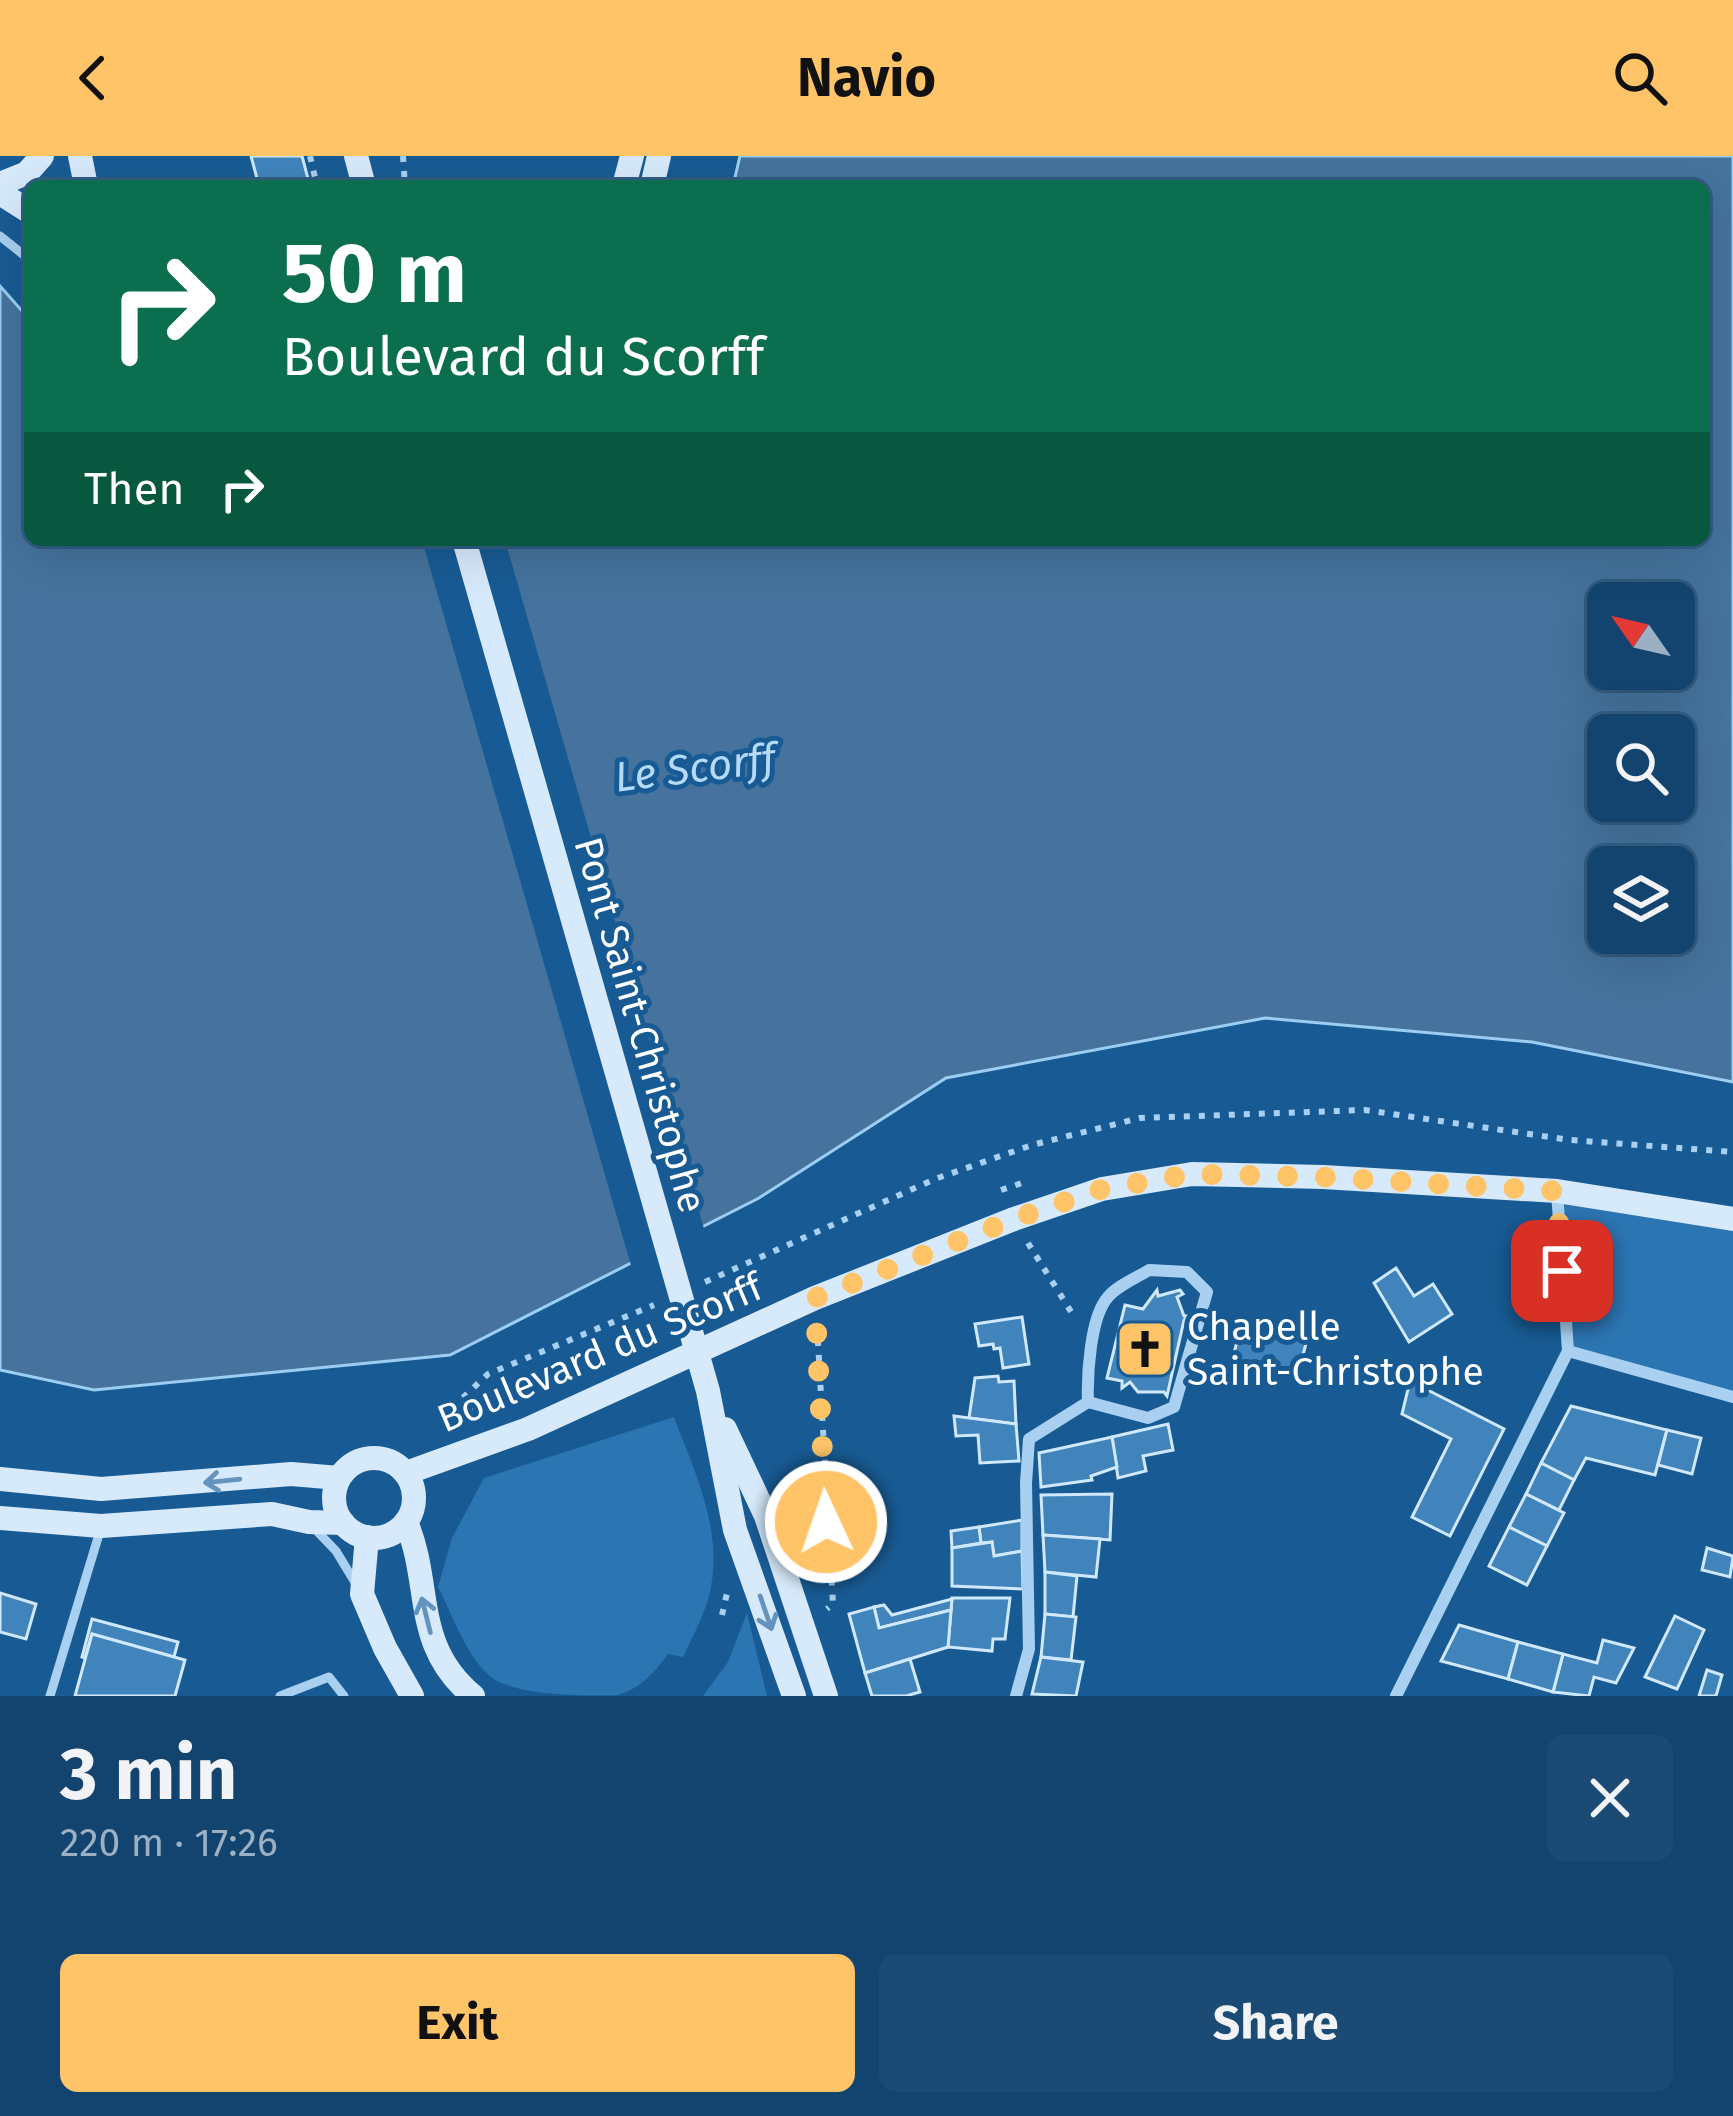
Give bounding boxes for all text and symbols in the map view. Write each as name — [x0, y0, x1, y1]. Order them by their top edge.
icon: back — [60, 45, 126, 111]
icon: search — [1607, 45, 1673, 111]
text: Navio — [797, 46, 936, 110]
text: 50 m — [282, 223, 467, 324]
icon: right — [84, 228, 240, 384]
text: Boulevard du Scorff — [282, 325, 764, 389]
icon: right — [209, 456, 275, 522]
text: Then — [84, 462, 185, 516]
north arrow — [1587, 582, 1695, 690]
map controls — [1587, 582, 1695, 954]
button: search — [1587, 714, 1695, 822]
water label: Le Scorff — [612, 733, 784, 803]
street label: Pont Saint-Christophe — [564, 832, 716, 1218]
button: layers — [1587, 846, 1695, 954]
pin — [1511, 1220, 1613, 1322]
icon: arrive — [1529, 1238, 1595, 1304]
street label: Boulevard du Scorff — [431, 1263, 772, 1442]
place label: Chapelle Saint-Christophe — [1187, 1304, 1484, 1395]
church icon: Chapelle Saint-Christophe — [1114, 1318, 1176, 1380]
position arrow — [763, 1459, 889, 1585]
one-way arrow — [203, 1470, 242, 1493]
one-way arrow — [757, 1594, 778, 1631]
one-way arrow — [414, 1597, 436, 1635]
text: 3 min — [60, 1732, 237, 1818]
button: close — [1547, 1735, 1673, 1861]
text: 220 m · 17:26 — [60, 1820, 278, 1866]
button: Exit — [60, 1954, 855, 2092]
button: Share — [879, 1954, 1673, 2092]

